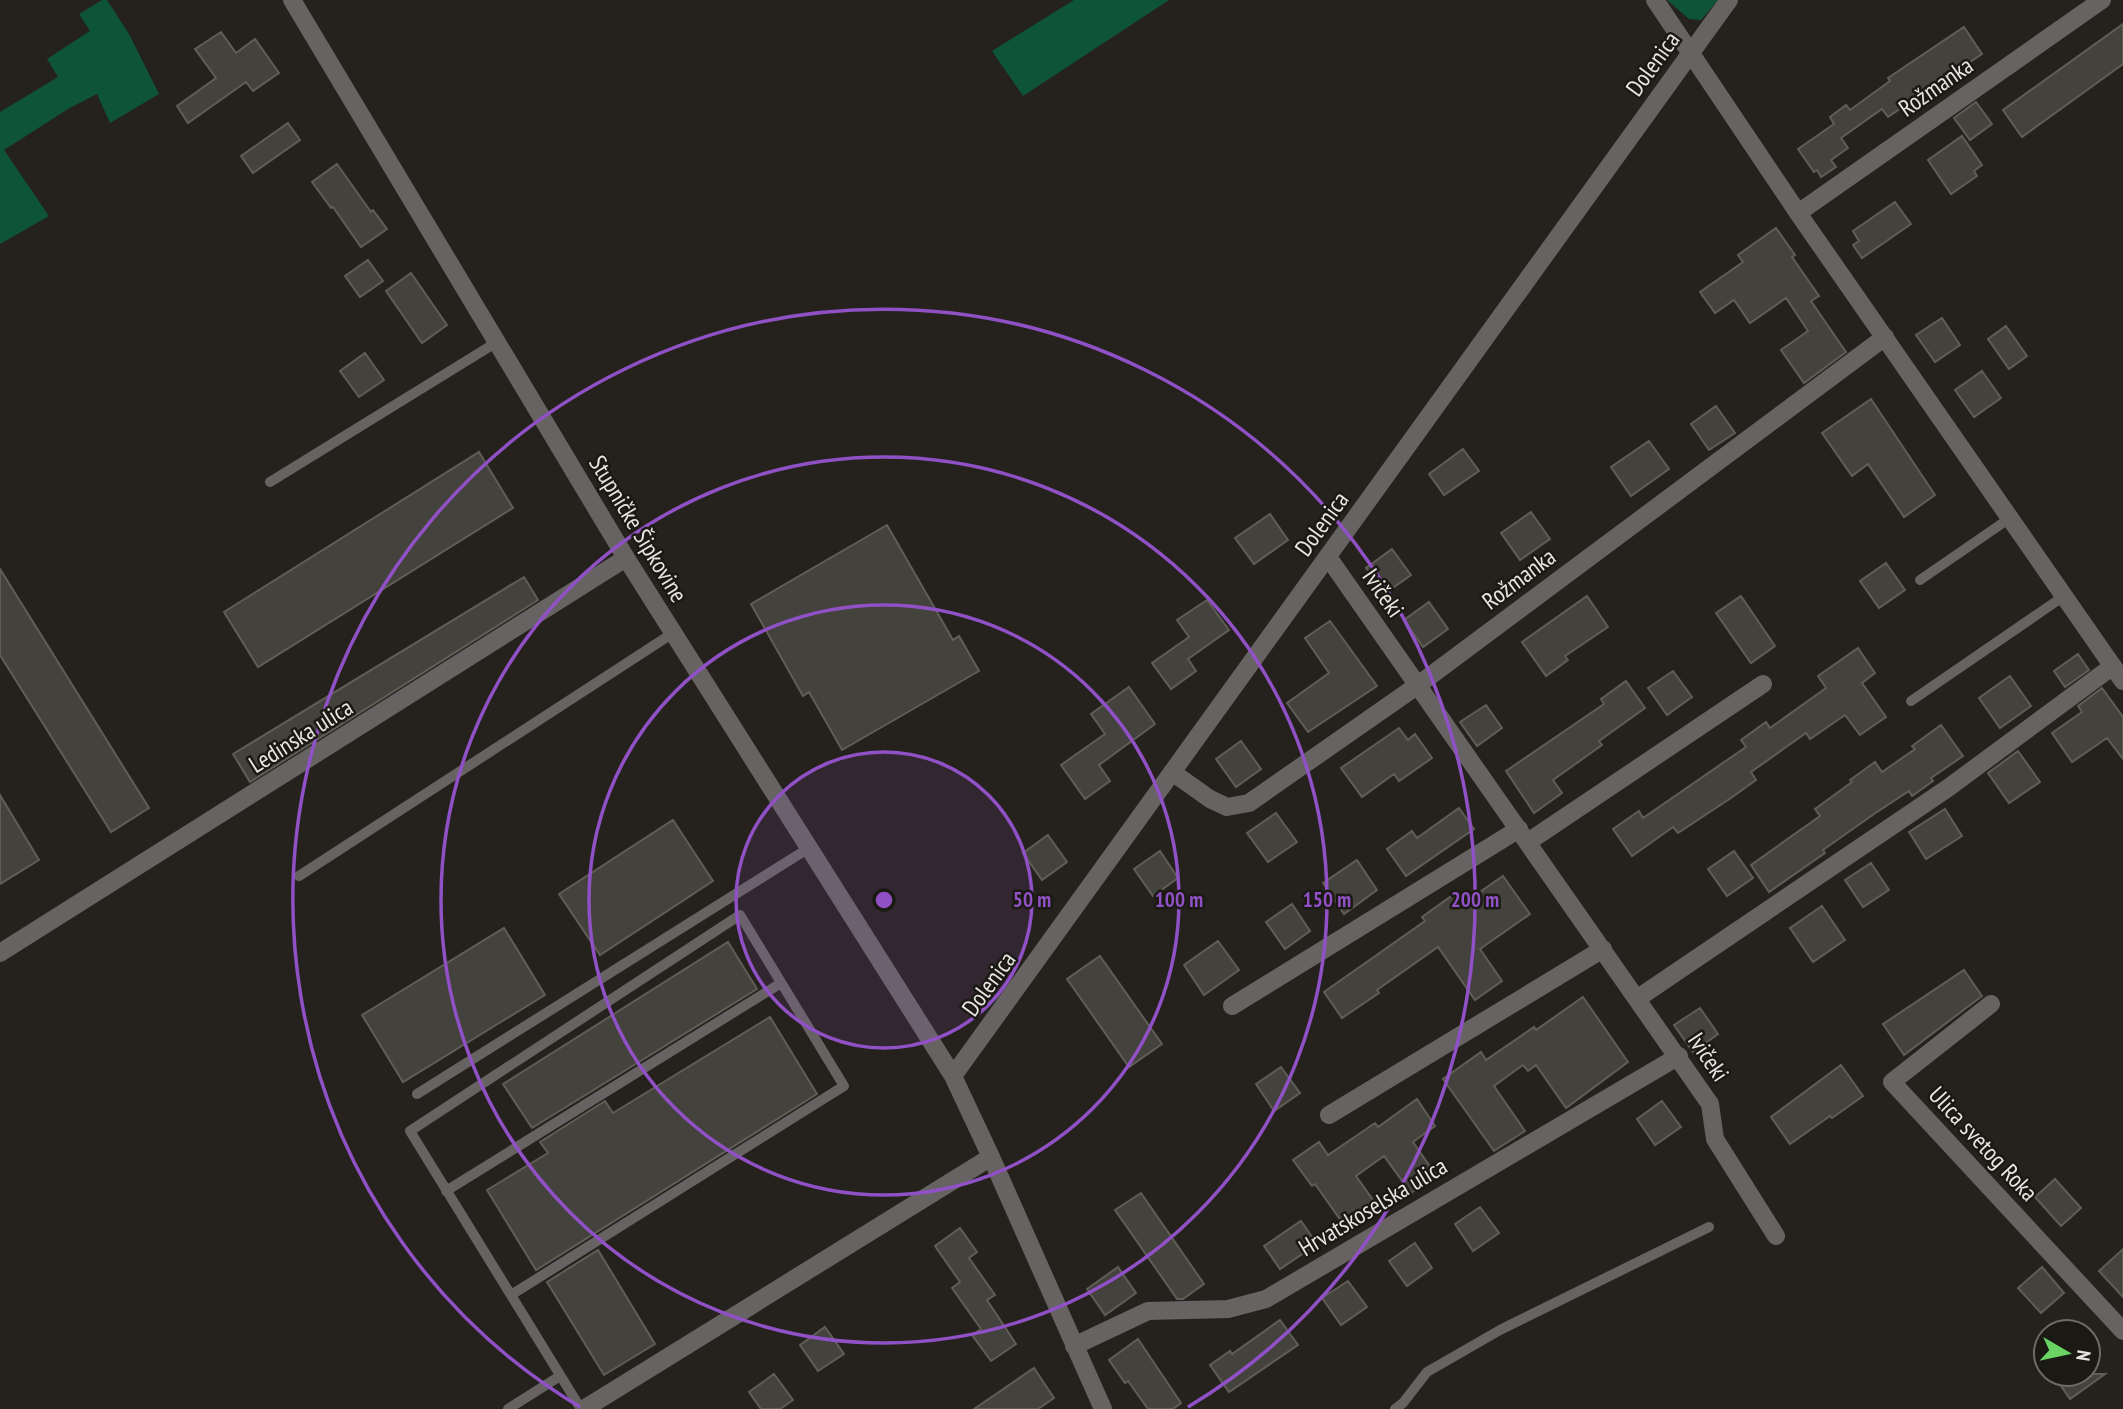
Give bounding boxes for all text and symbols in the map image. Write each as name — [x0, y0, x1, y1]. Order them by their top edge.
street label: Dolenica — [1619, 25, 1686, 102]
street label: Rožmanka — [1892, 50, 1979, 123]
street label: Stupničke Šipkovine — [582, 450, 695, 608]
street label: Dolenica — [1288, 485, 1355, 562]
street label: Rožmanka — [1476, 541, 1562, 616]
street label: Ivičeki — [1356, 562, 1411, 623]
street label: Ledinska ulica — [243, 692, 358, 780]
text: 50 m — [1013, 886, 1051, 913]
text: 100 m — [1155, 886, 1203, 913]
text: 150 m — [1303, 886, 1351, 913]
text: 200 m — [1451, 886, 1499, 913]
centre of rings — [872, 888, 896, 912]
street label: Dolenica — [955, 945, 1022, 1022]
street label: Ivičeki — [1681, 1026, 1736, 1087]
street label: Ulica svetog Roka — [1922, 1080, 2044, 1208]
street label: Hrvatskoselska ulica — [1293, 1150, 1453, 1263]
north arrow — [2032, 1318, 2102, 1388]
text: N — [2071, 1349, 2096, 1363]

